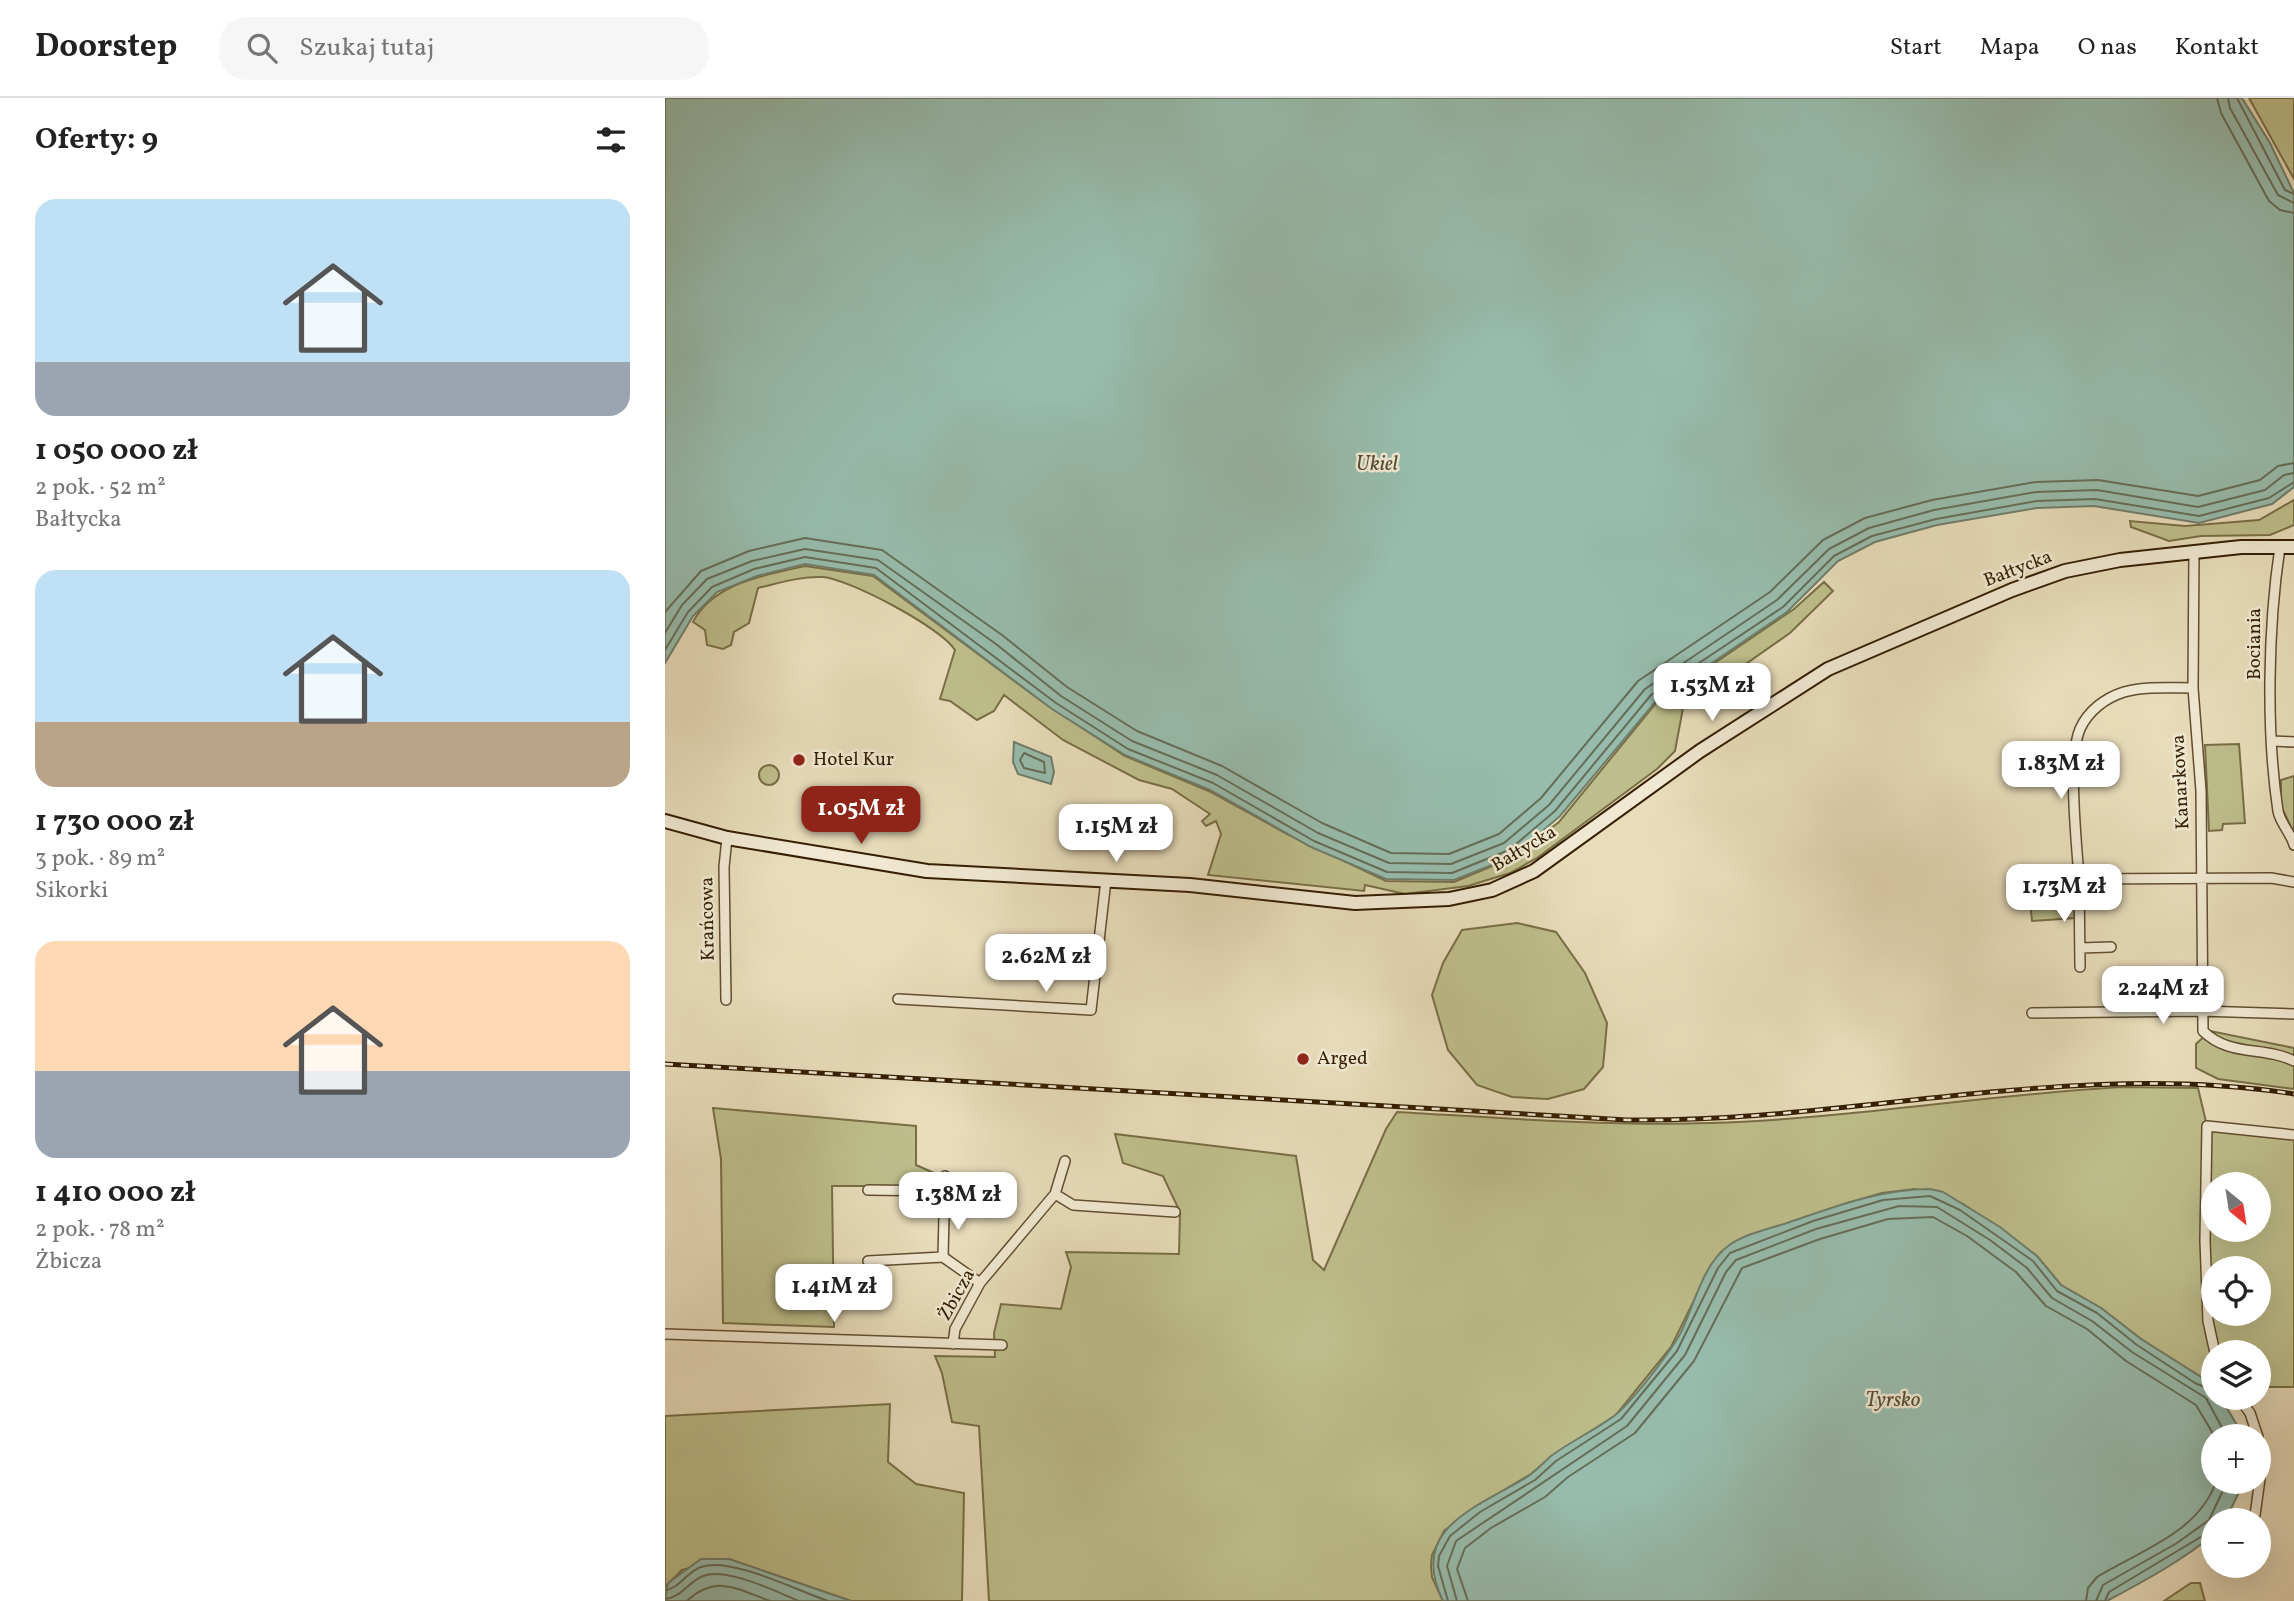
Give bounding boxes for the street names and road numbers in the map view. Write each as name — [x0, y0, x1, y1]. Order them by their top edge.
street label: Bałtycka — [1980, 544, 2056, 594]
street label: Bociania — [2242, 608, 2268, 680]
street label: Kanarkowa — [2166, 734, 2196, 830]
street label: Bałtycka — [1487, 819, 1561, 879]
street label: Krańcowa — [694, 877, 722, 961]
street label: Żbicza — [932, 1264, 982, 1326]

